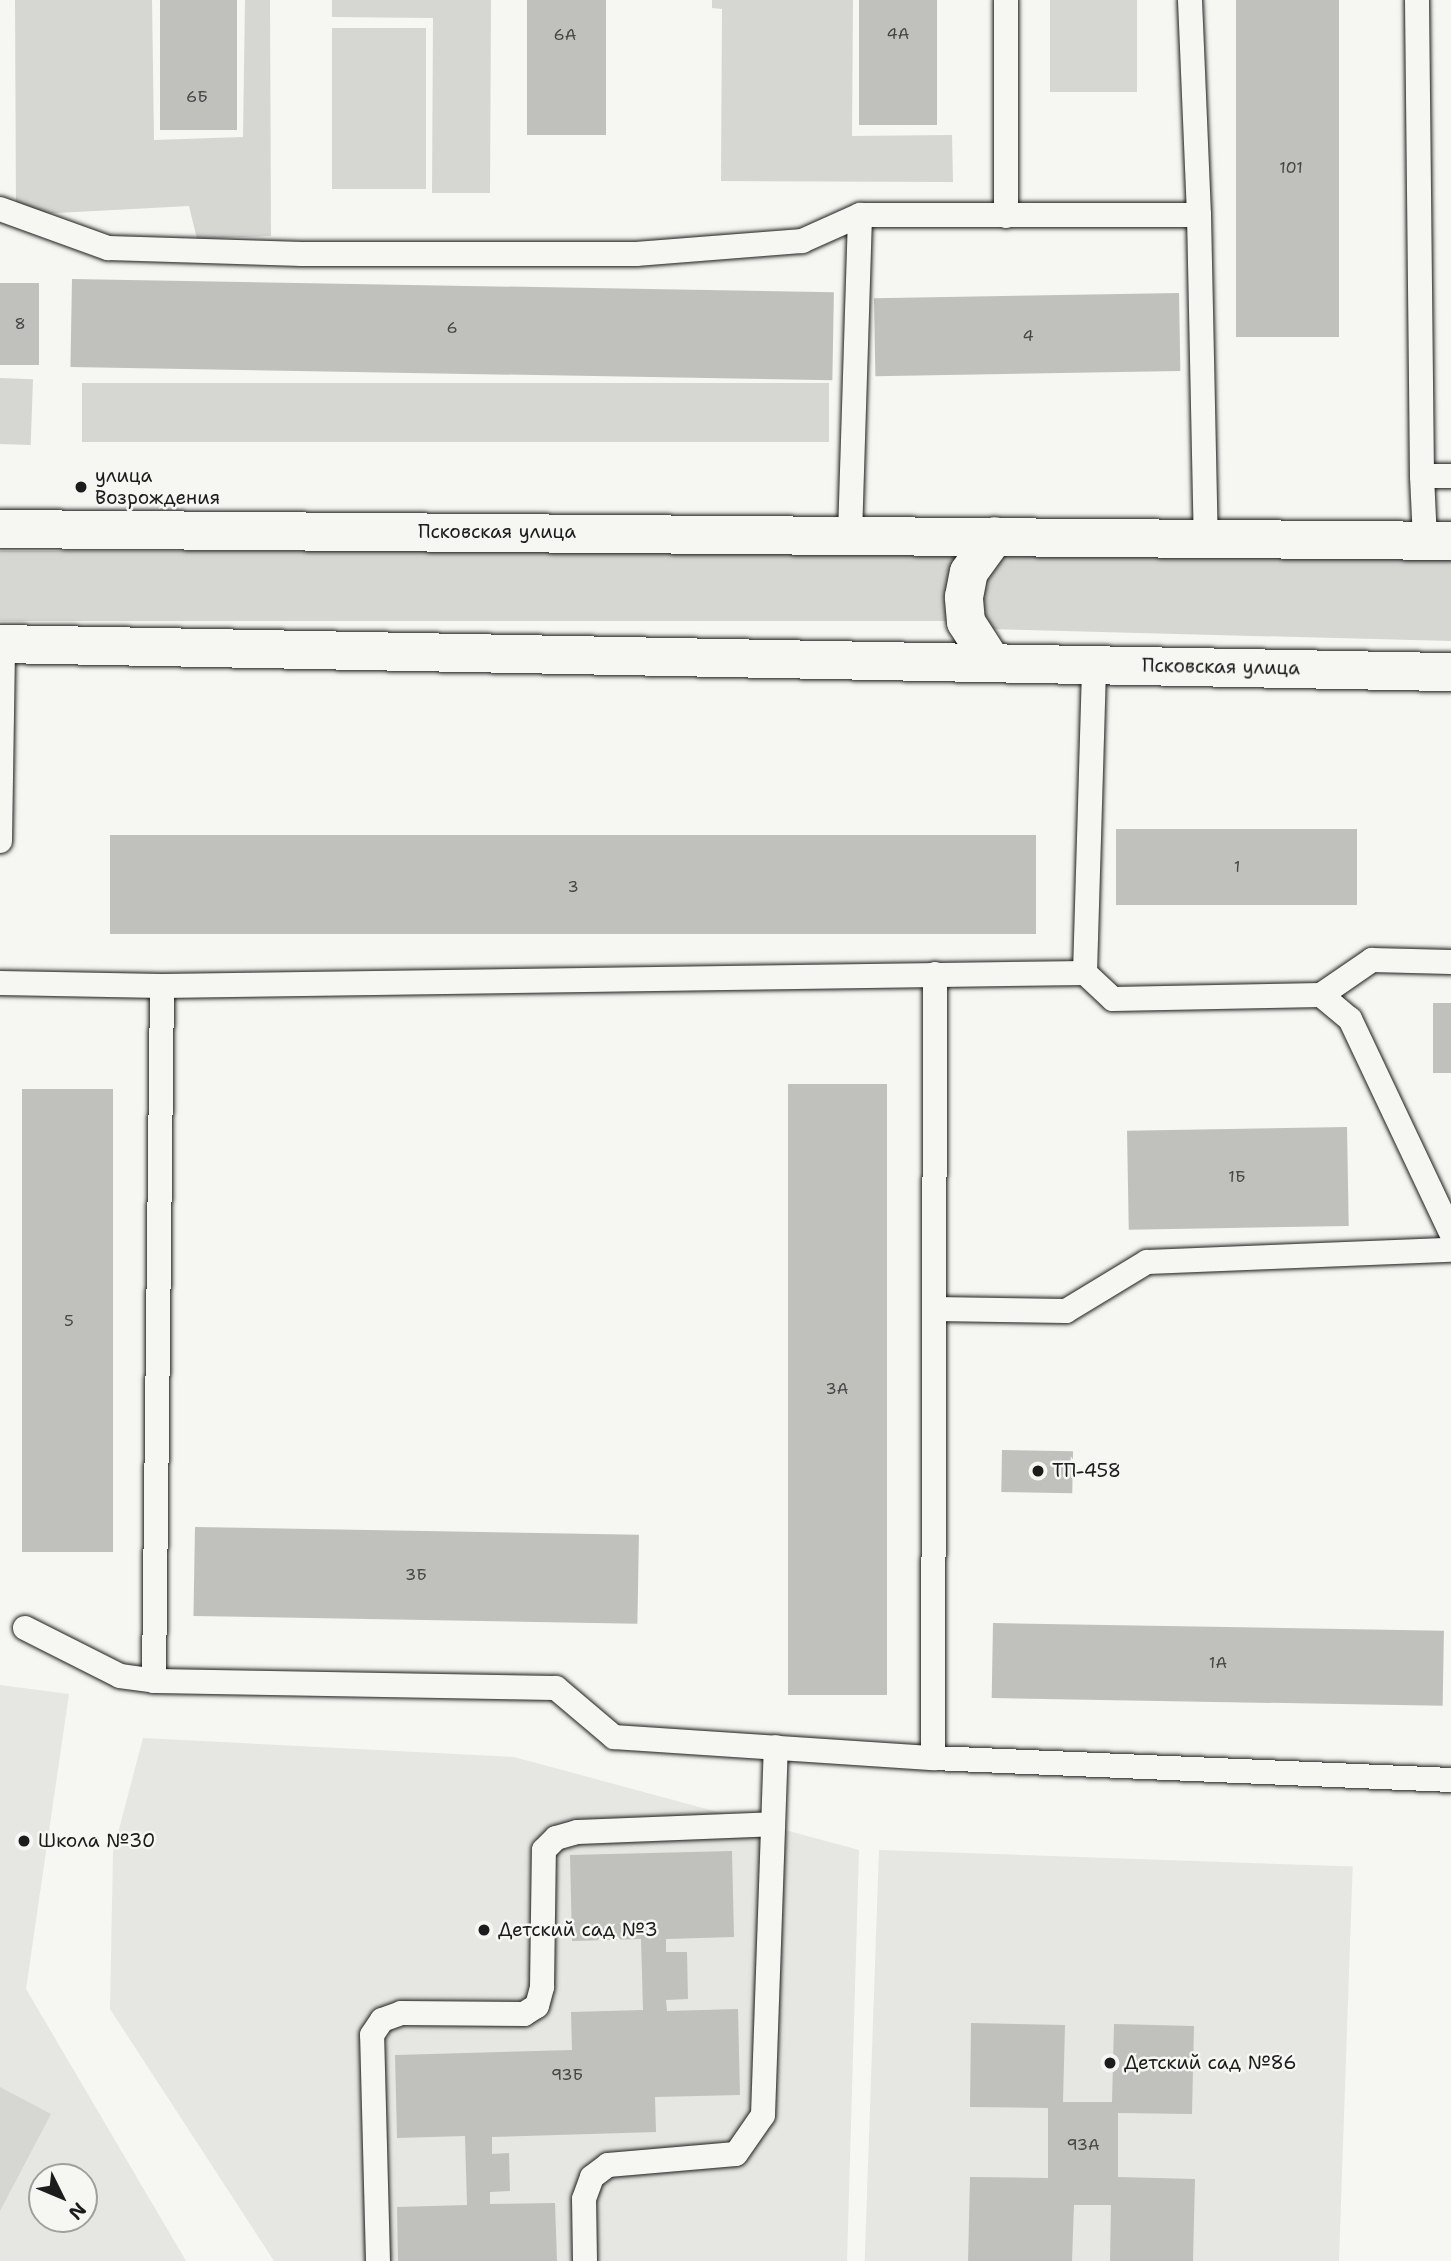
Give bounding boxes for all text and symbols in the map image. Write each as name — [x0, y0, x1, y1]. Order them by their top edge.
house number: 4А — [887, 24, 909, 44]
house number: 6А — [554, 25, 576, 45]
house number: 6Б — [186, 87, 208, 107]
house number: 101 — [1279, 158, 1303, 178]
house number: 8 — [14, 314, 26, 334]
house number: 6 — [446, 318, 458, 338]
house number: 4 — [1022, 326, 1034, 346]
place label: улица Возрождения — [95, 465, 220, 509]
marker: улица Возрождения — [73, 479, 89, 495]
street label: Псковская улица — [418, 521, 576, 543]
street label: Псковская улица — [1142, 654, 1300, 680]
house number: 1 — [1234, 857, 1240, 877]
house number: 3 — [567, 877, 579, 897]
house number: 1Б — [1228, 1167, 1246, 1187]
house number: 5 — [64, 1311, 74, 1331]
house number: 3А — [826, 1379, 848, 1399]
place label: ТП-458 — [1052, 1460, 1121, 1482]
marker: ТП-458 — [1030, 1463, 1046, 1479]
house number: 3Б — [405, 1565, 427, 1585]
house number: 1А — [1209, 1653, 1227, 1673]
place label: Школа №30 — [38, 1830, 155, 1852]
marker: Школа №30 — [16, 1833, 32, 1849]
place label: Детский сад №3 — [498, 1919, 658, 1941]
marker: Детский сад №3 — [476, 1922, 492, 1938]
place label: Детский сад №86 — [1124, 2052, 1297, 2074]
marker: Детский сад №86 — [1102, 2055, 1118, 2071]
house number: 93Б — [551, 2065, 583, 2085]
house number: 93А — [1066, 2135, 1100, 2155]
north arrow — [28, 2163, 98, 2233]
text: N — [63, 2197, 92, 2225]

